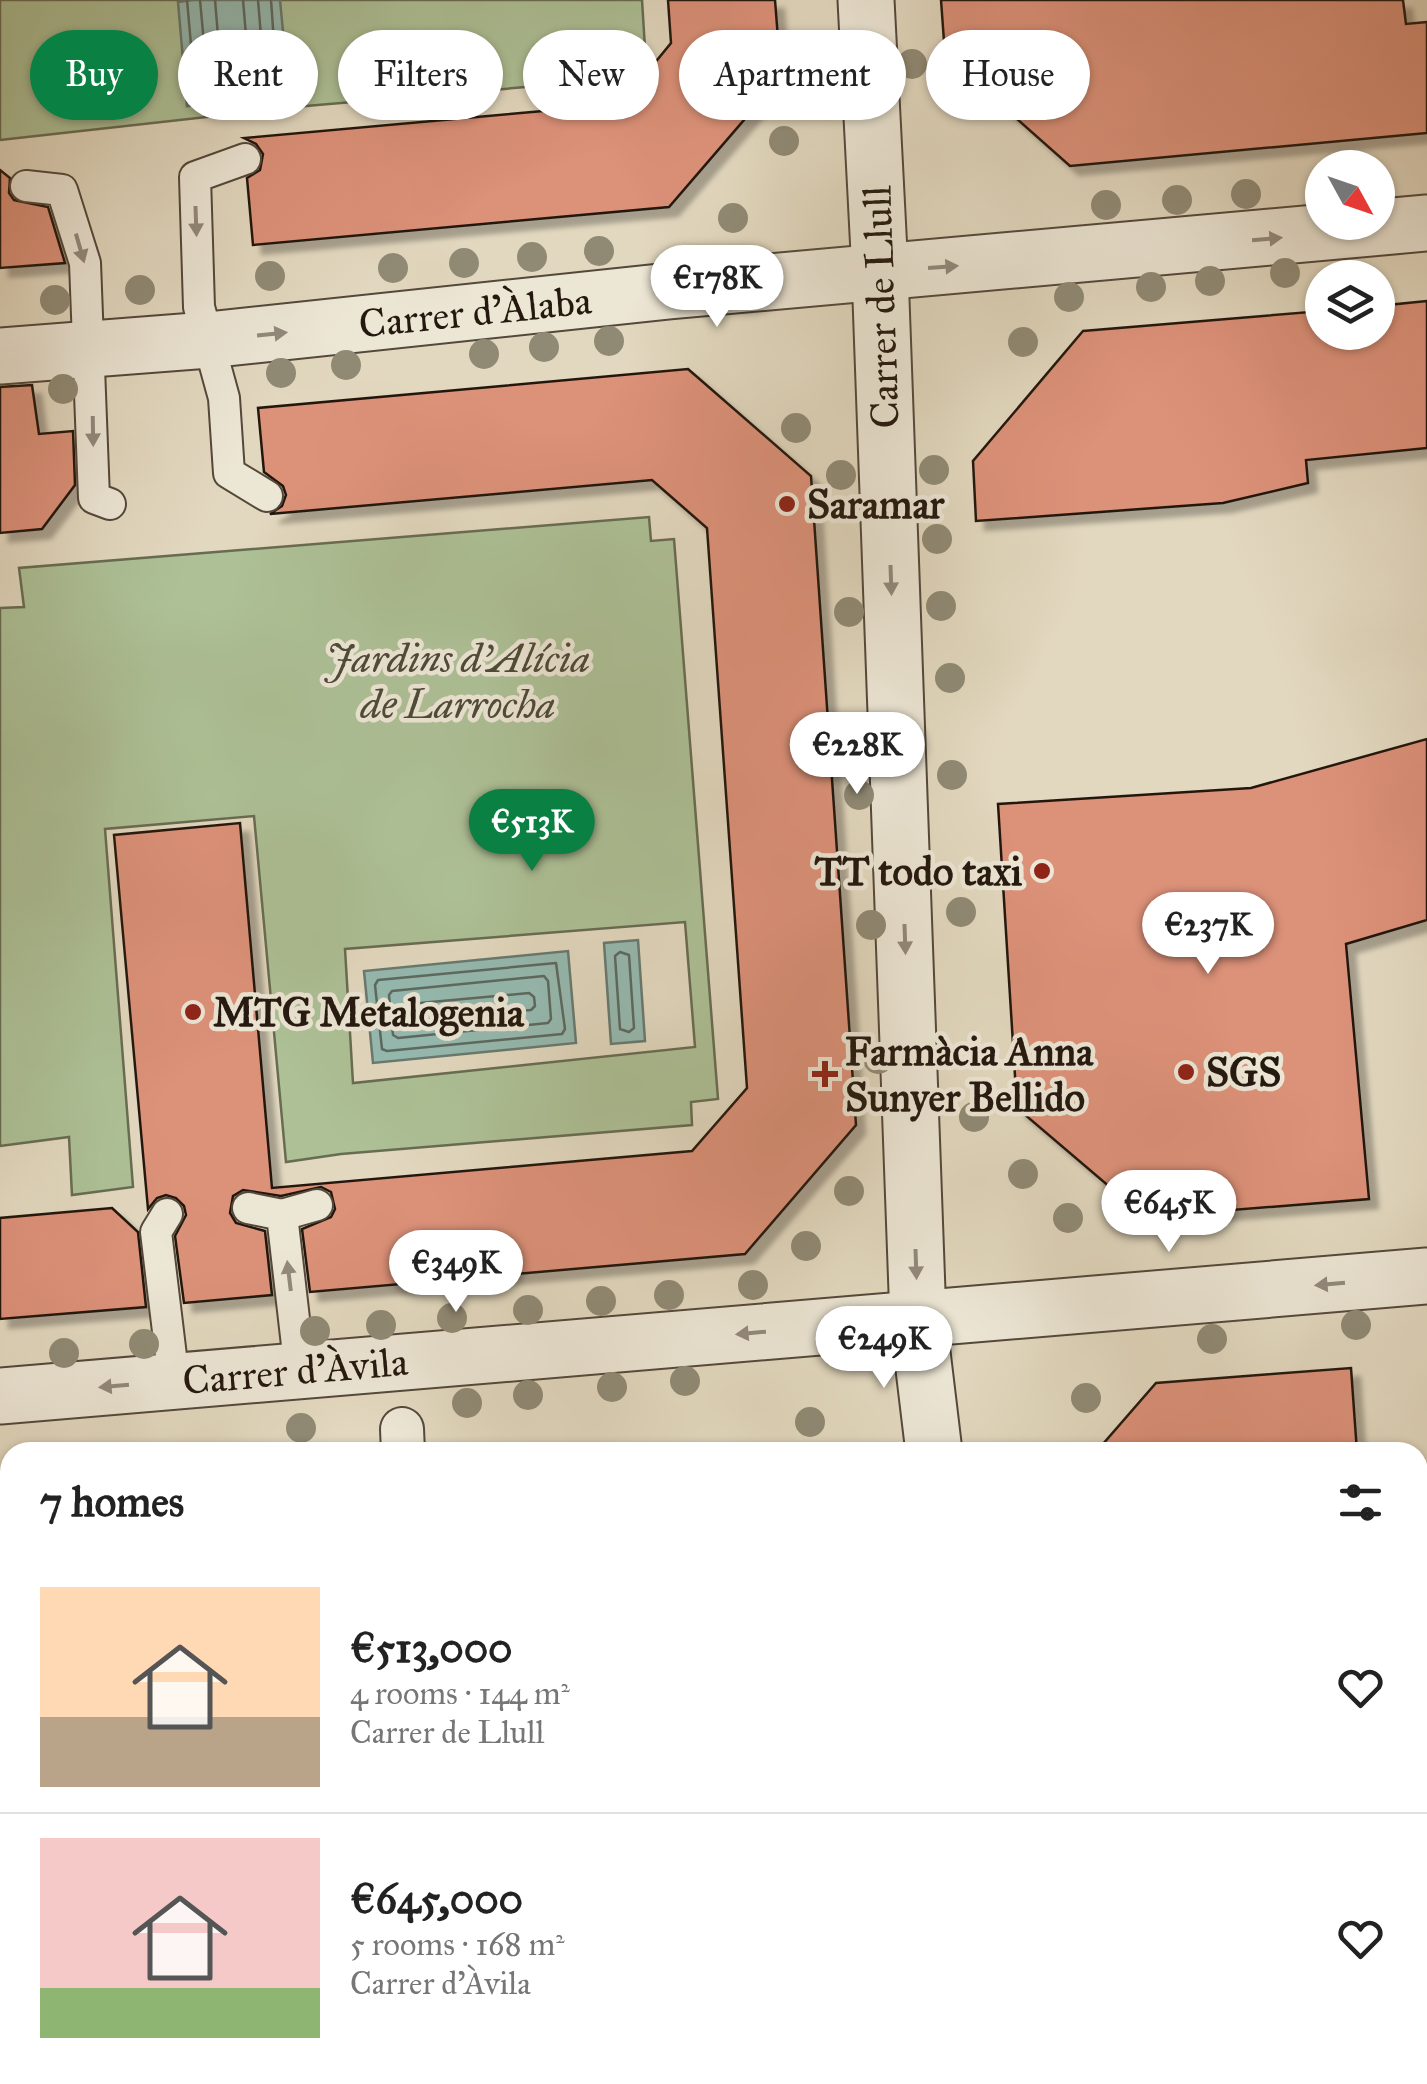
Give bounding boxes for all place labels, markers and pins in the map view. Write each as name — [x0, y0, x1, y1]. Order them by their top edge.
pin: €178K — [647, 245, 787, 330]
place label: Saramar — [807, 480, 945, 529]
marker: Saramar — [776, 493, 798, 515]
pin: €228K — [787, 712, 927, 797]
pin: €513K — [462, 789, 602, 874]
place label: TT todo taxi — [814, 847, 1023, 896]
marker: TT todo taxi — [1031, 860, 1053, 882]
pin: €237K — [1138, 892, 1278, 977]
place label: MTG Metalogenia — [213, 988, 525, 1037]
marker: MTG Metalogenia — [182, 1001, 204, 1023]
place label: Farmàcia Anna Sunyer Bellido — [845, 1027, 1094, 1122]
place label: SGS — [1206, 1048, 1281, 1097]
marker: SGS — [1175, 1061, 1197, 1083]
marker: Farmàcia Anna Sunyer Bellido — [814, 1063, 836, 1085]
pin: €645K — [1099, 1170, 1239, 1255]
pin: €349K — [386, 1230, 526, 1315]
pin: €249K — [814, 1306, 954, 1391]

